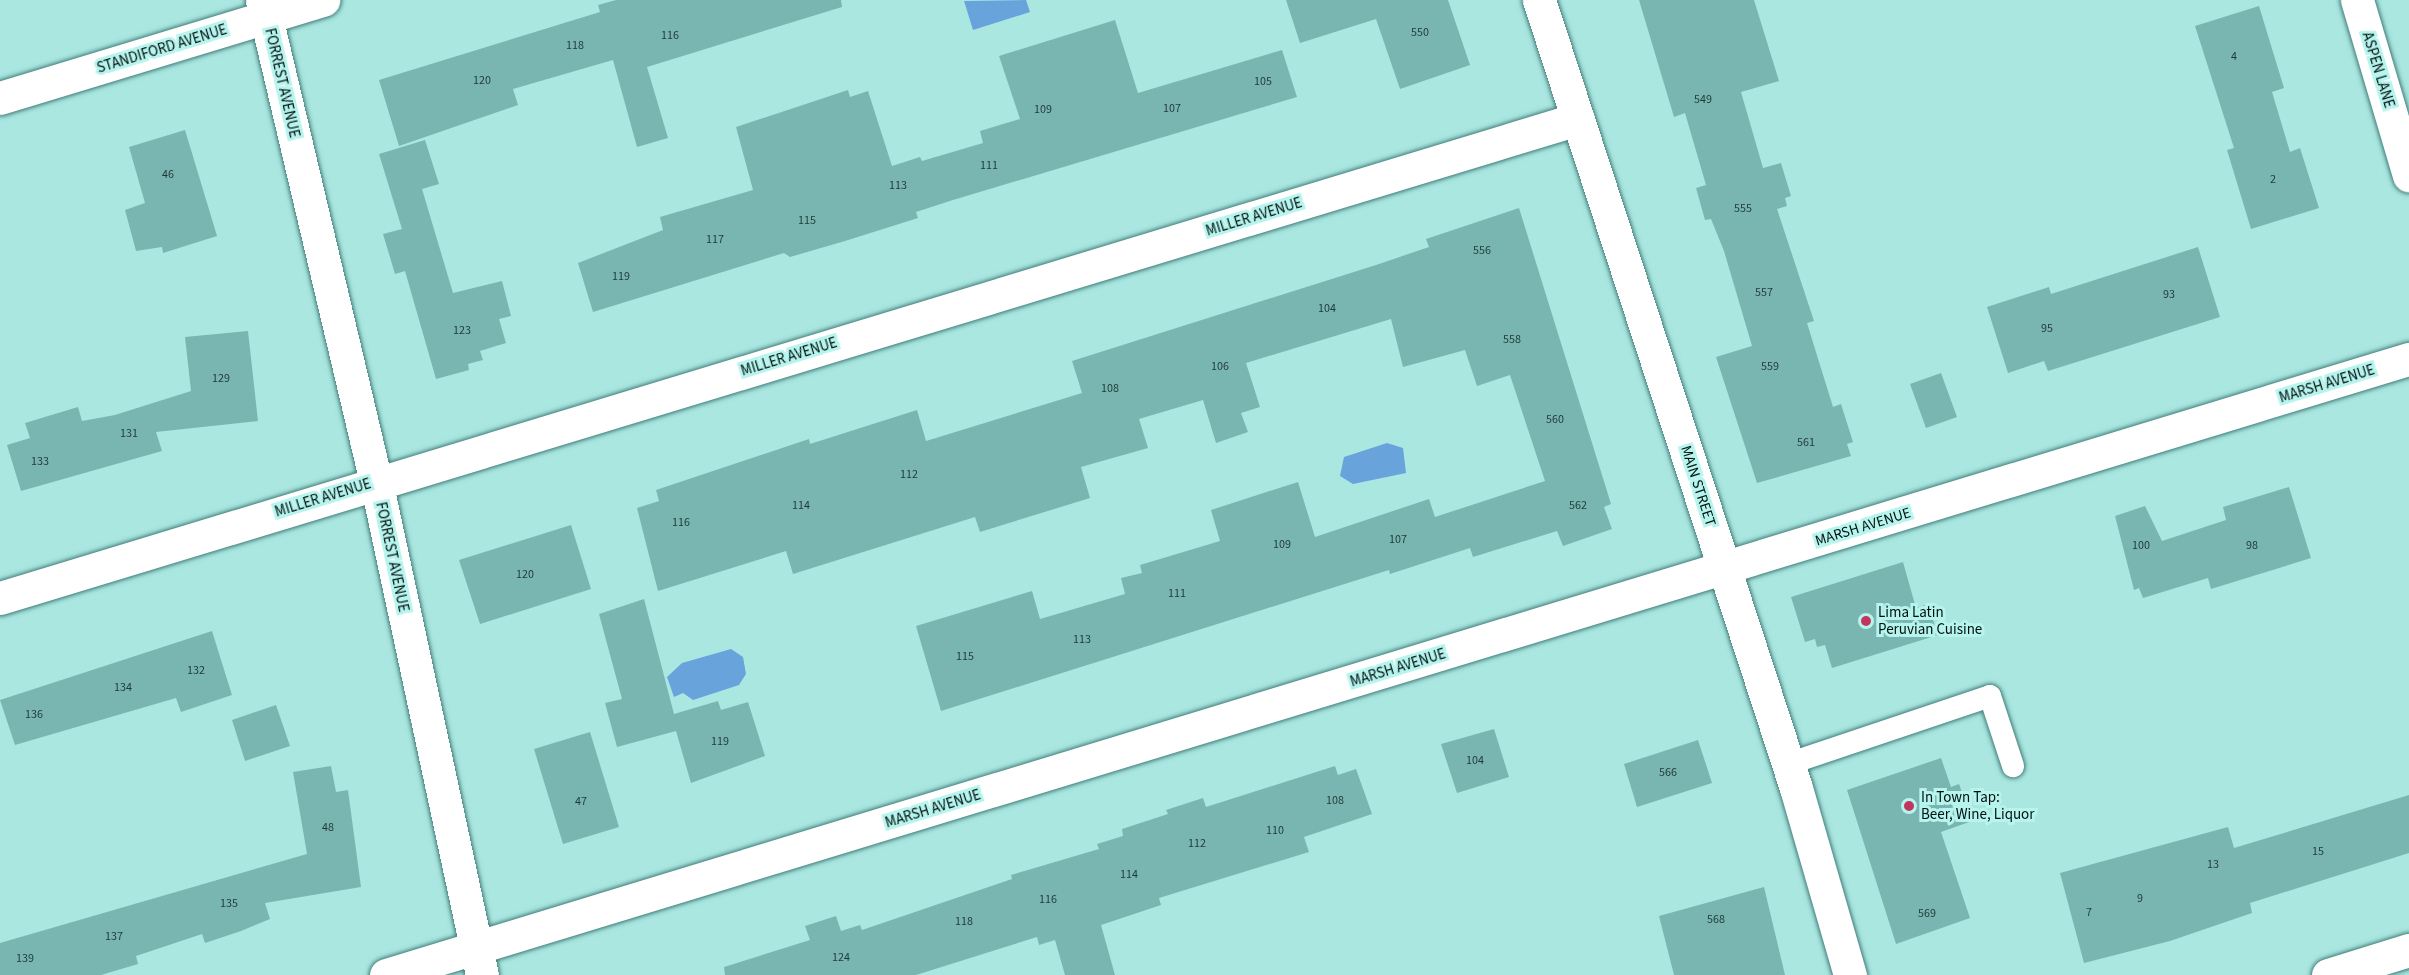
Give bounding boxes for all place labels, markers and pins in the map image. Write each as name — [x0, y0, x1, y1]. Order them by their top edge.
place label: Lima Latin Peruvian Cuisine — [1878, 603, 1982, 638]
marker: Lima Latin Peruvian Cuisine — [1859, 614, 1873, 628]
place label: In Town Tap: Beer, Wine, Liquor — [1921, 788, 2034, 823]
marker: In Town Tap: Beer, Wine, Liquor — [1902, 799, 1916, 813]

